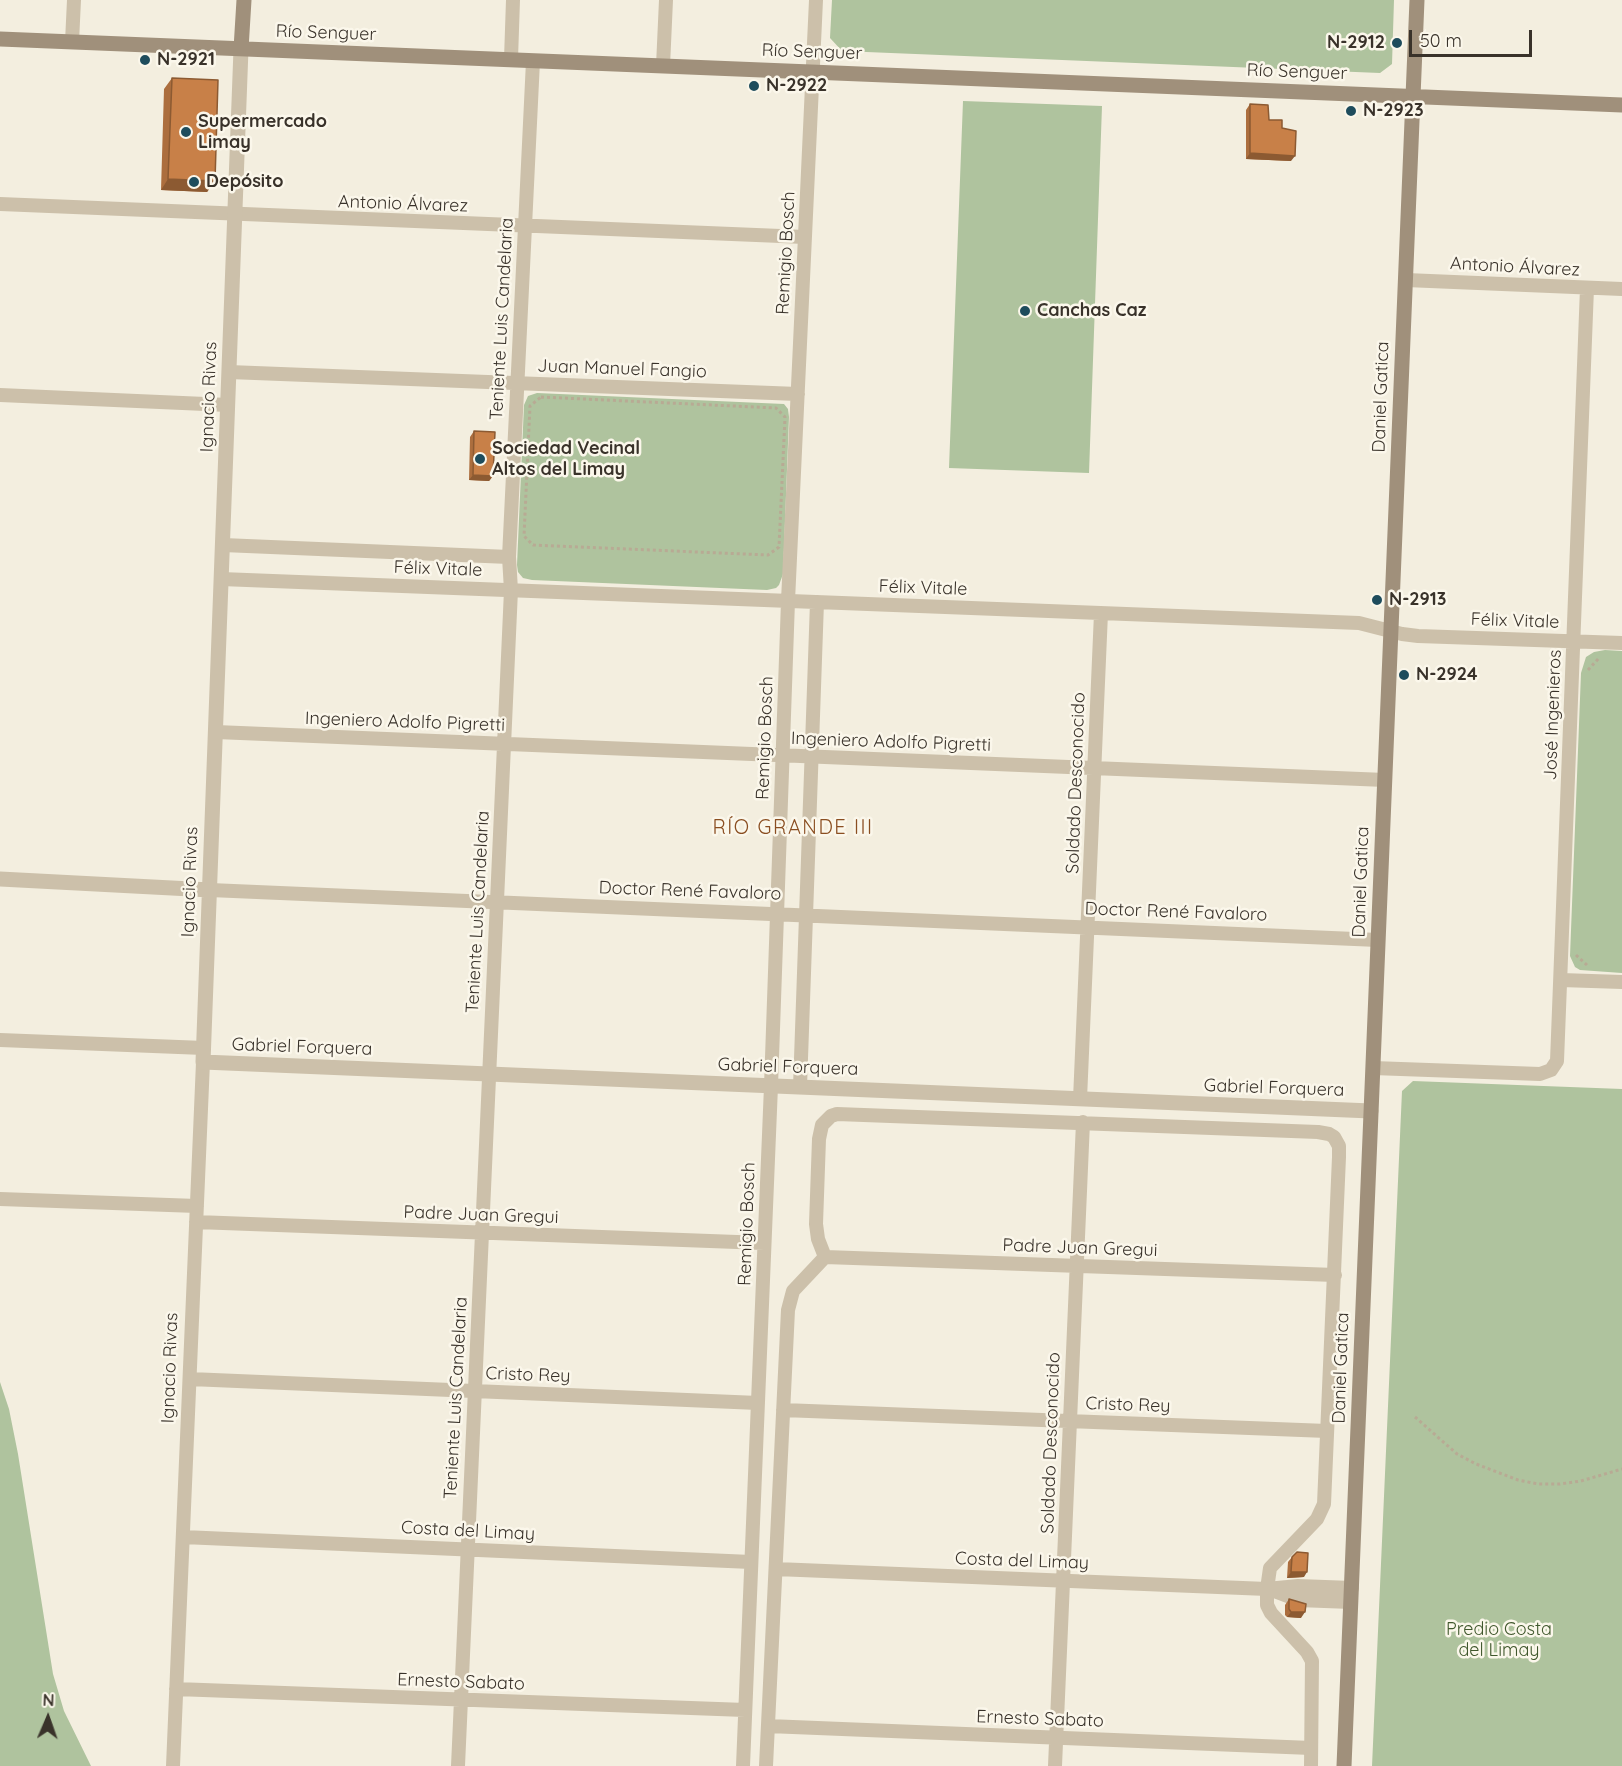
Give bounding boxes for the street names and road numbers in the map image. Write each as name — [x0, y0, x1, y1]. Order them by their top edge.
street label: Río Senguer — [275, 20, 377, 46]
street label: Río Senguer — [761, 39, 863, 65]
street label: Río Senguer — [1246, 59, 1348, 85]
street label: Antonio Álvarez — [338, 191, 468, 217]
street label: Remigio Bosch — [772, 191, 800, 315]
street label: Teniente Luis Candelaria — [486, 217, 518, 421]
street label: Antonio Álvarez — [1450, 253, 1580, 281]
street label: Ignacio Rivas — [196, 341, 222, 453]
street label: Daniel Gatica — [1368, 341, 1394, 453]
street label: Juan Manuel Fangio — [537, 355, 707, 383]
street label: Félix Vitale — [393, 557, 483, 581]
street label: Félix Vitale — [878, 576, 968, 600]
street label: Félix Vitale — [1470, 609, 1560, 633]
street label: José Ingenieros — [1540, 649, 1566, 781]
street label: Remigio Bosch — [752, 676, 778, 800]
street label: Soldado Desconocido — [1062, 692, 1090, 874]
street label: Ingeniero Adolfo Pigretti — [304, 708, 506, 736]
street label: Ingeniero Adolfo Pigretti — [790, 728, 992, 756]
street label: Teniente Luis Candelaria — [462, 810, 494, 1014]
street label: Ignacio Rivas — [177, 826, 203, 938]
street label: Daniel Gatica — [1348, 826, 1374, 938]
street label: Doctor René Favaloro — [598, 877, 782, 905]
street label: Doctor René Favaloro — [1084, 898, 1268, 926]
street label: Gabriel Forquera — [231, 1034, 373, 1060]
street label: Gabriel Forquera — [717, 1054, 859, 1080]
street label: Gabriel Forquera — [1203, 1075, 1345, 1101]
street label: Remigio Bosch — [734, 1162, 760, 1286]
street label: Padre Juan Gregui — [403, 1201, 559, 1229]
street label: Padre Juan Gregui — [1002, 1234, 1158, 1262]
street label: Teniente Luis Candelaria — [440, 1296, 472, 1500]
street label: Ignacio Rivas — [157, 1312, 183, 1424]
street label: Daniel Gatica — [1328, 1312, 1354, 1424]
street label: Soldado Desconocido — [1037, 1352, 1065, 1534]
street label: Cristo Rey — [485, 1363, 571, 1387]
street label: Cristo Rey — [1085, 1393, 1171, 1417]
street label: Costa del Limay — [400, 1517, 536, 1545]
street label: Costa del Limay — [955, 1548, 1089, 1574]
street label: Ernesto Sabato — [397, 1669, 525, 1695]
street label: Ernesto Sabato — [976, 1706, 1104, 1732]

